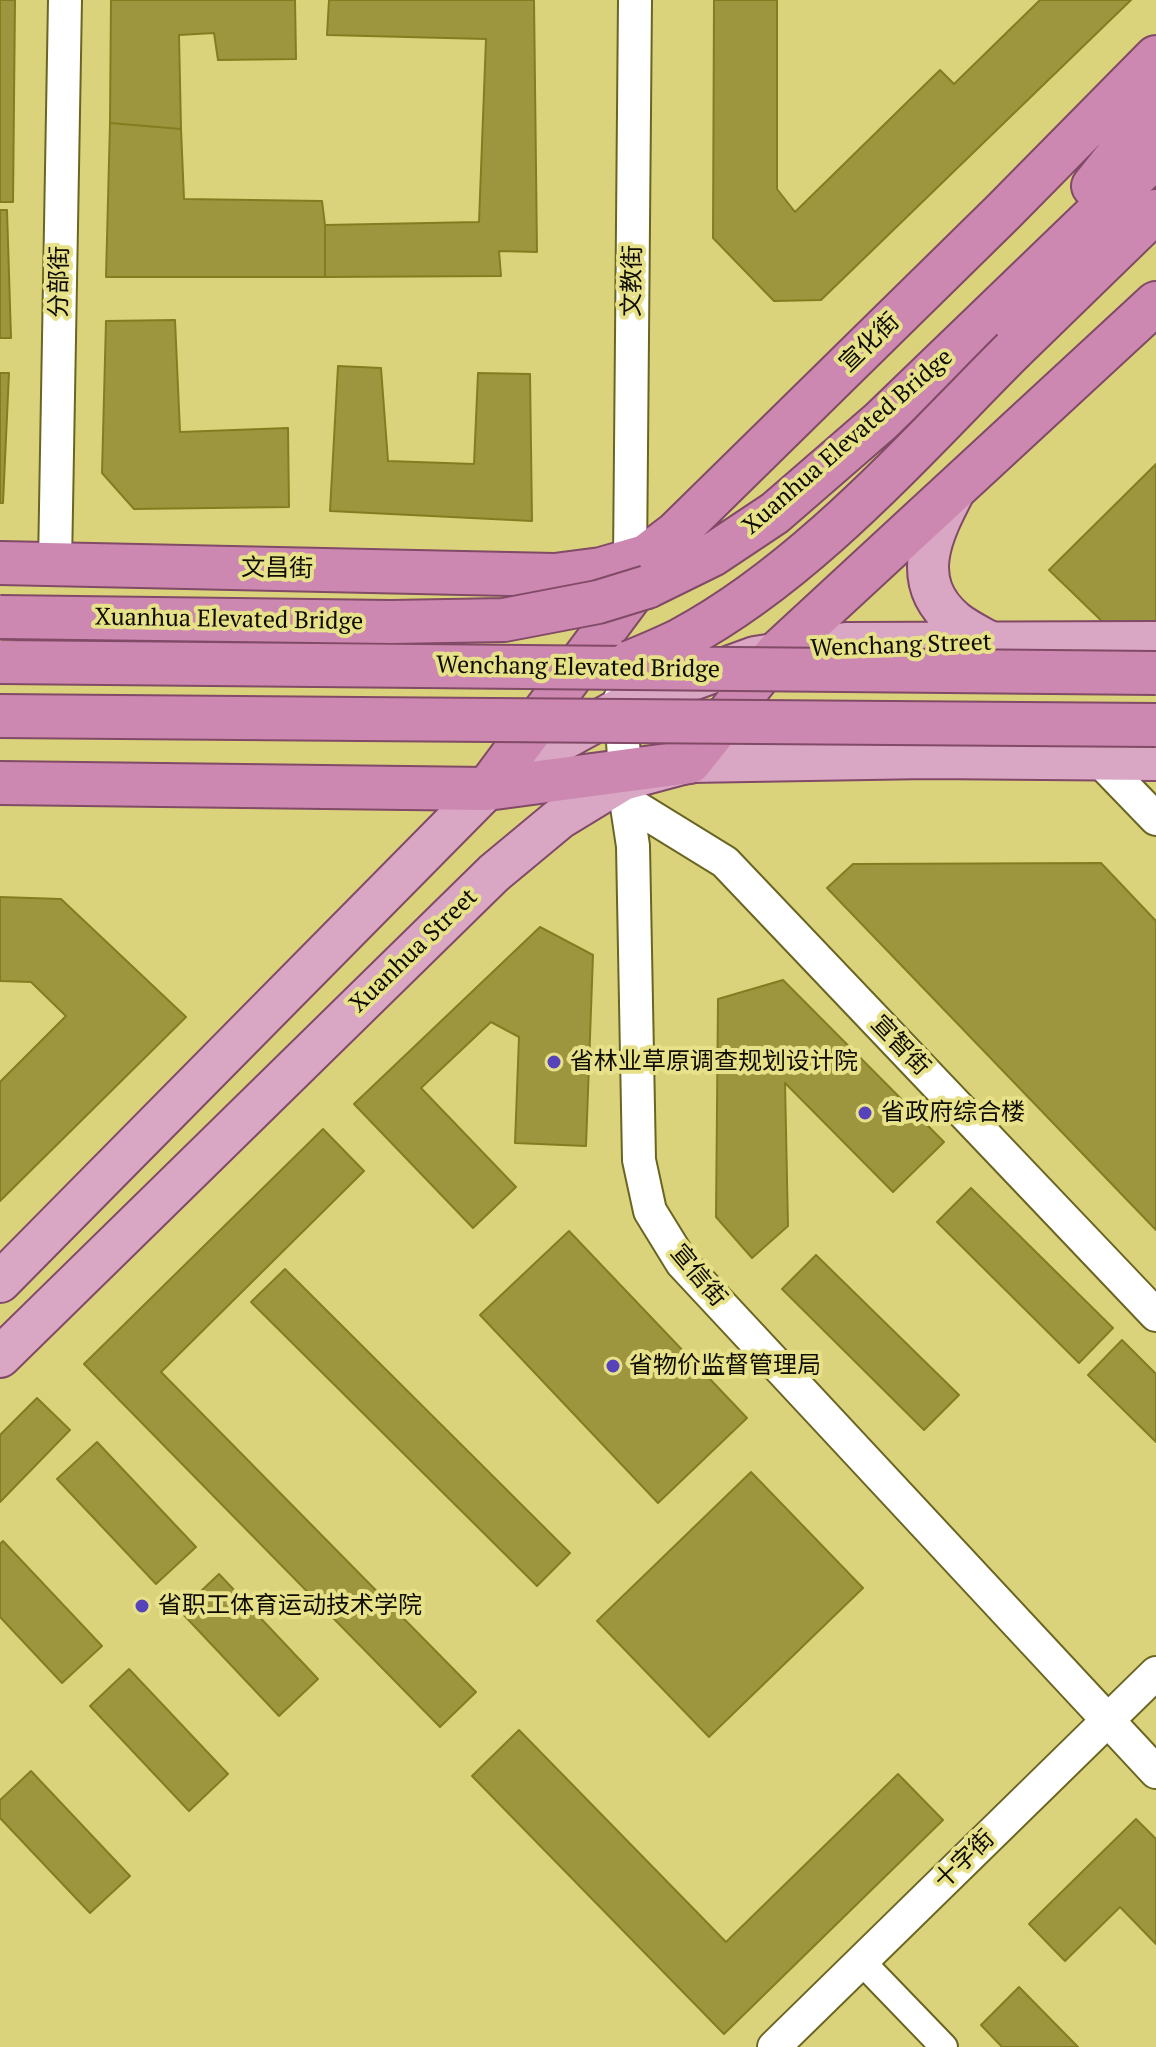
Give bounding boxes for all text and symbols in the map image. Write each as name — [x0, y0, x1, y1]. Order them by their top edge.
street label: 文教街 — [618, 245, 648, 317]
street label: 分部街 — [45, 246, 75, 318]
street label: 宣化街 — [834, 308, 906, 378]
street label: Xuanhua Elevated Bridge — [737, 343, 959, 541]
street label: 文昌街 — [241, 554, 313, 584]
street label: Xuanhua Elevated Bridge — [95, 603, 363, 637]
street label: Wenchang Street — [810, 628, 992, 664]
street label: Wenchang Elevated Bridge — [436, 651, 720, 685]
street label: Xuanhua Street — [344, 883, 484, 1019]
street label: 宣智街 — [865, 1010, 935, 1082]
place label: 省林业草原调查规划设计院 — [570, 1048, 858, 1076]
marker: 省林业草原调查规划设计院 — [545, 1053, 563, 1071]
place label: 省政府综合楼 — [881, 1099, 1025, 1127]
marker: 省政府综合楼 — [856, 1104, 874, 1122]
street label: 宣信街 — [664, 1239, 732, 1313]
place label: 省物价监督管理局 — [629, 1352, 821, 1380]
marker: 省物价监督管理局 — [604, 1357, 622, 1375]
place label: 省职工体育运动技术学院 — [158, 1592, 422, 1620]
marker: 省职工体育运动技术学院 — [133, 1597, 151, 1615]
street label: 十字街 — [929, 1825, 1001, 1895]

